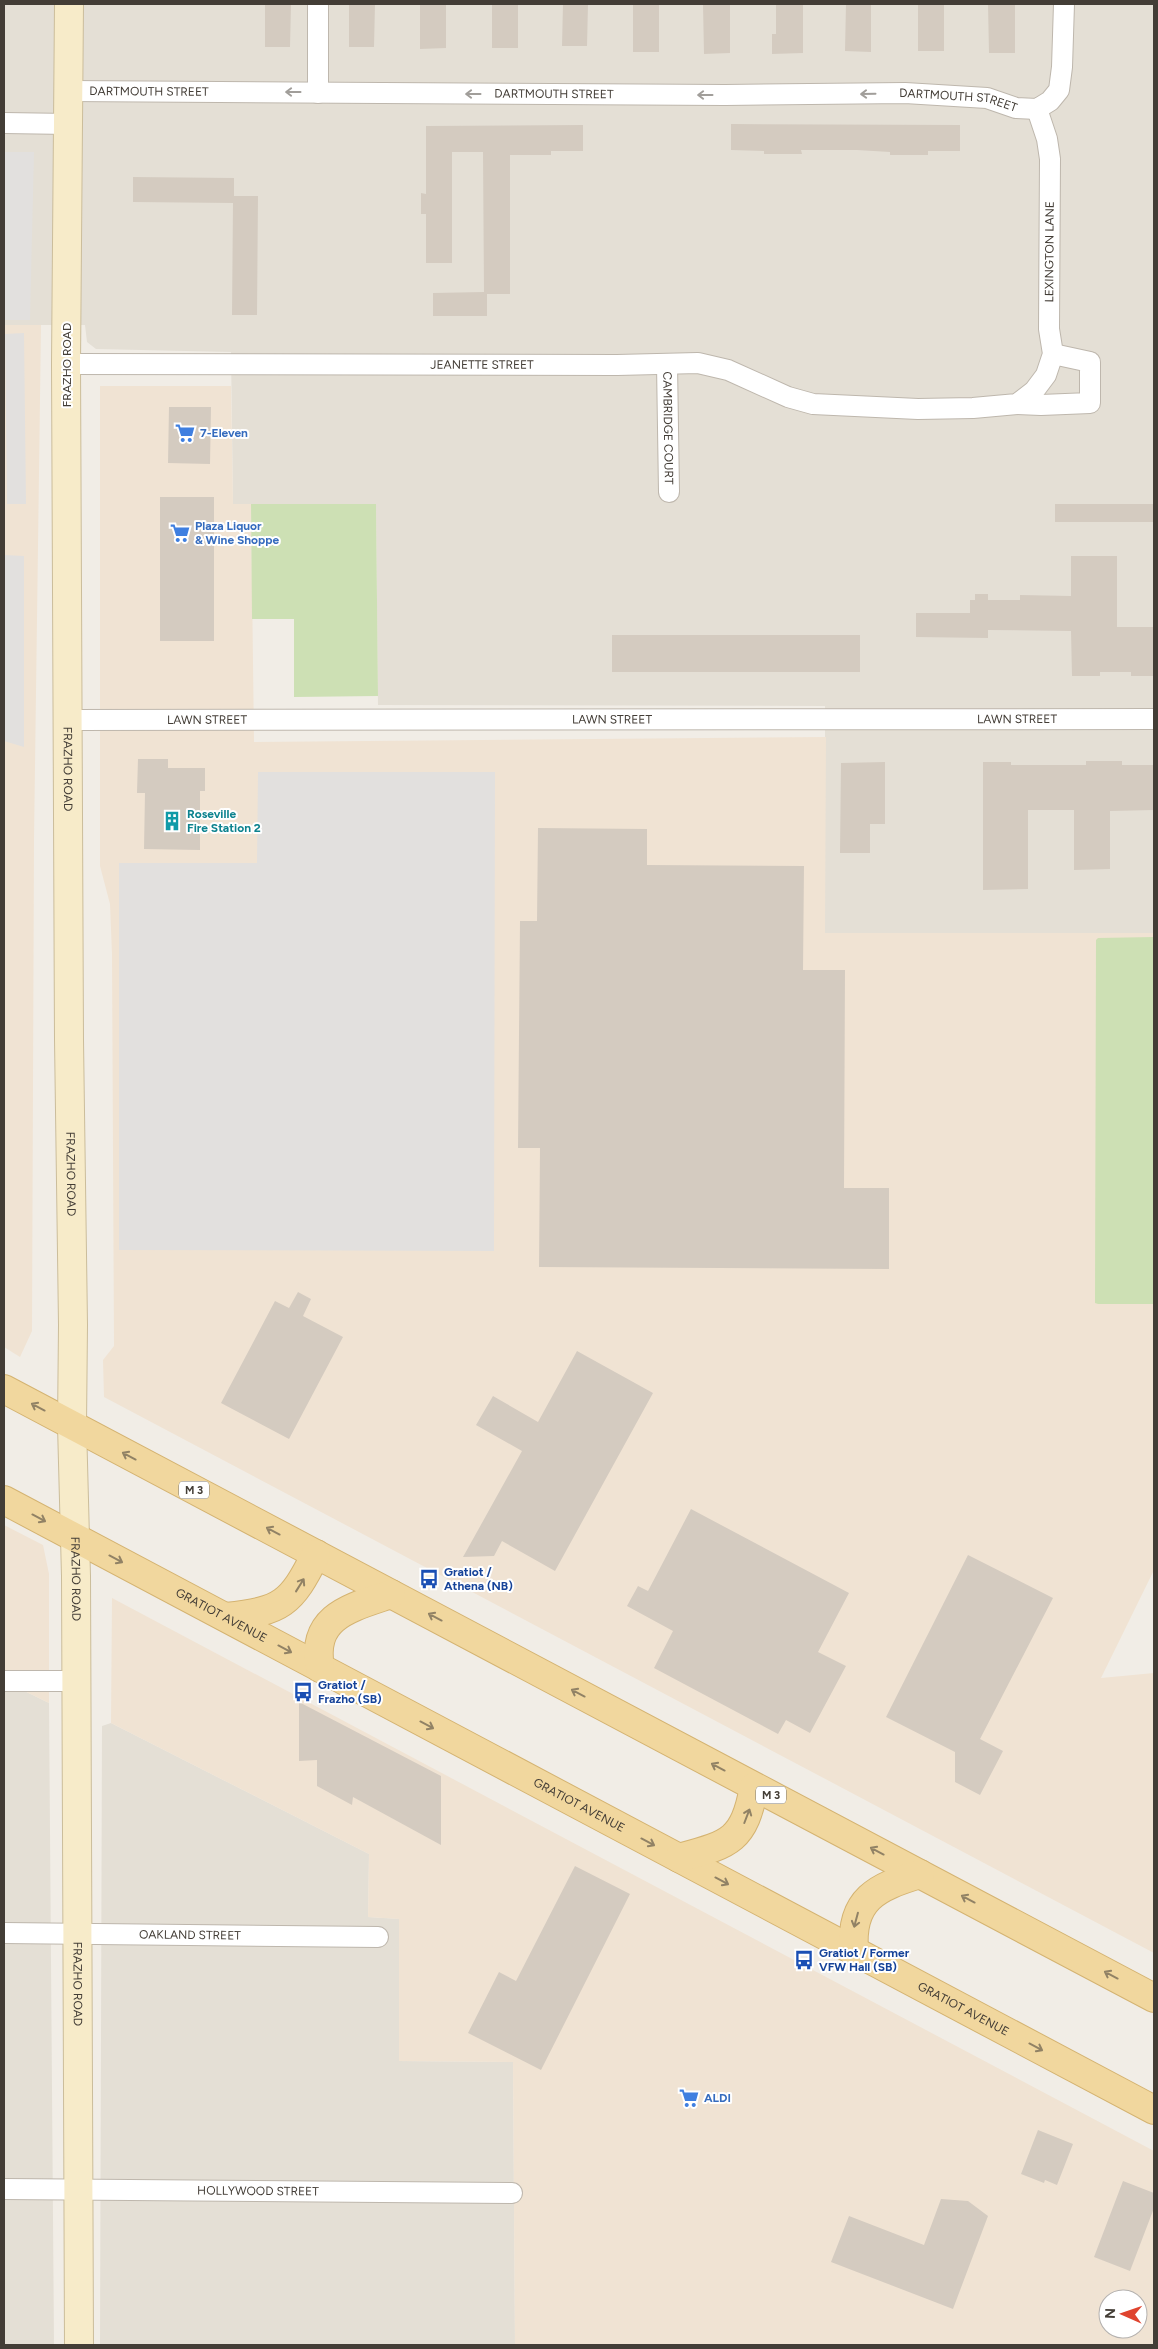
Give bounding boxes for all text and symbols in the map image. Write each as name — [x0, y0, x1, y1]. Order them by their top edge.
street label: DARTMOUTH STREET — [89, 84, 209, 99]
street label: DARTMOUTH STREET — [899, 86, 1019, 115]
one-way arrow — [285, 87, 302, 97]
street label: DARTMOUTH STREET — [494, 87, 614, 101]
one-way arrow — [465, 89, 482, 99]
one-way arrow — [860, 89, 876, 99]
one-way arrow — [698, 90, 714, 100]
street label: LEXINGTON LANE — [1042, 201, 1057, 302]
street label: FRAZHO ROAD — [60, 323, 74, 407]
street label: JEANETTE STREET — [430, 358, 534, 372]
street label: CAMBRIDGE COURT — [660, 371, 676, 485]
supermarket icon: 7-Eleven — [174, 422, 196, 444]
place label: 7-Eleven — [200, 426, 248, 440]
place label: Plaza Liquor & Wine Shoppe — [195, 519, 279, 547]
supermarket icon: Plaza Liquor & Wine Shoppe — [169, 522, 191, 544]
street label: LAWN STREET — [572, 712, 652, 727]
street label: LAWN STREET — [977, 712, 1057, 726]
street label: LAWN STREET — [167, 713, 247, 727]
street label: FRAZHO ROAD — [61, 727, 75, 811]
place label: Roseville Fire Station 2 — [187, 807, 261, 835]
building icon: Roseville Fire Station 2 — [161, 810, 183, 832]
street label: FRAZHO ROAD — [63, 1132, 78, 1216]
one-way arrow — [30, 1402, 45, 1412]
one-way arrow — [122, 1451, 137, 1461]
road number: M 3 — [179, 1482, 209, 1498]
one-way arrow — [31, 1513, 46, 1523]
one-way arrow — [267, 1526, 281, 1536]
street label: FRAZHO ROAD — [68, 1537, 83, 1621]
one-way arrow — [109, 1554, 124, 1564]
place label: Gratiot / Athena (NB) — [444, 1565, 513, 1593]
bus stop icon: Gratiot / Athena (NB) — [418, 1568, 440, 1590]
one-way arrow — [294, 1578, 305, 1592]
street label: GRATIOT AVENUE — [173, 1585, 269, 1645]
one-way arrow — [427, 1612, 442, 1622]
one-way arrow — [277, 1644, 292, 1654]
place label: Gratiot / Frazho (SB) — [318, 1678, 382, 1706]
bus stop icon: Gratiot / Frazho (SB) — [292, 1681, 314, 1703]
one-way arrow — [571, 1688, 586, 1697]
one-way arrow — [419, 1721, 434, 1730]
one-way arrow — [711, 1762, 726, 1772]
street label: GRATIOT AVENUE — [531, 1775, 627, 1835]
road number: M 3 — [756, 1786, 786, 1804]
one-way arrow — [743, 1809, 752, 1824]
one-way arrow — [640, 1837, 655, 1847]
one-way arrow — [870, 1846, 885, 1856]
one-way arrow — [715, 1876, 730, 1886]
one-way arrow — [960, 1894, 975, 1904]
one-way arrow — [851, 1912, 860, 1928]
street label: OAKLAND STREET — [139, 1927, 241, 1943]
street label: FRAZHO ROAD — [70, 1942, 85, 2026]
place label: Gratiot / Former VFW Hall (SB) — [819, 1946, 910, 1974]
bus stop icon: Gratiot / Former VFW Hall (SB) — [793, 1949, 815, 1971]
one-way arrow — [1104, 1970, 1119, 1980]
street label: GRATIOT AVENUE — [915, 1979, 1011, 2039]
one-way arrow — [1029, 2042, 1044, 2052]
supermarket icon: ALDI — [678, 2087, 700, 2109]
place label: ALDI — [704, 2091, 731, 2105]
street label: HOLLYWOOD STREET — [197, 2184, 319, 2198]
north arrow — [1098, 2289, 1148, 2339]
text: N — [1102, 2308, 1119, 2319]

